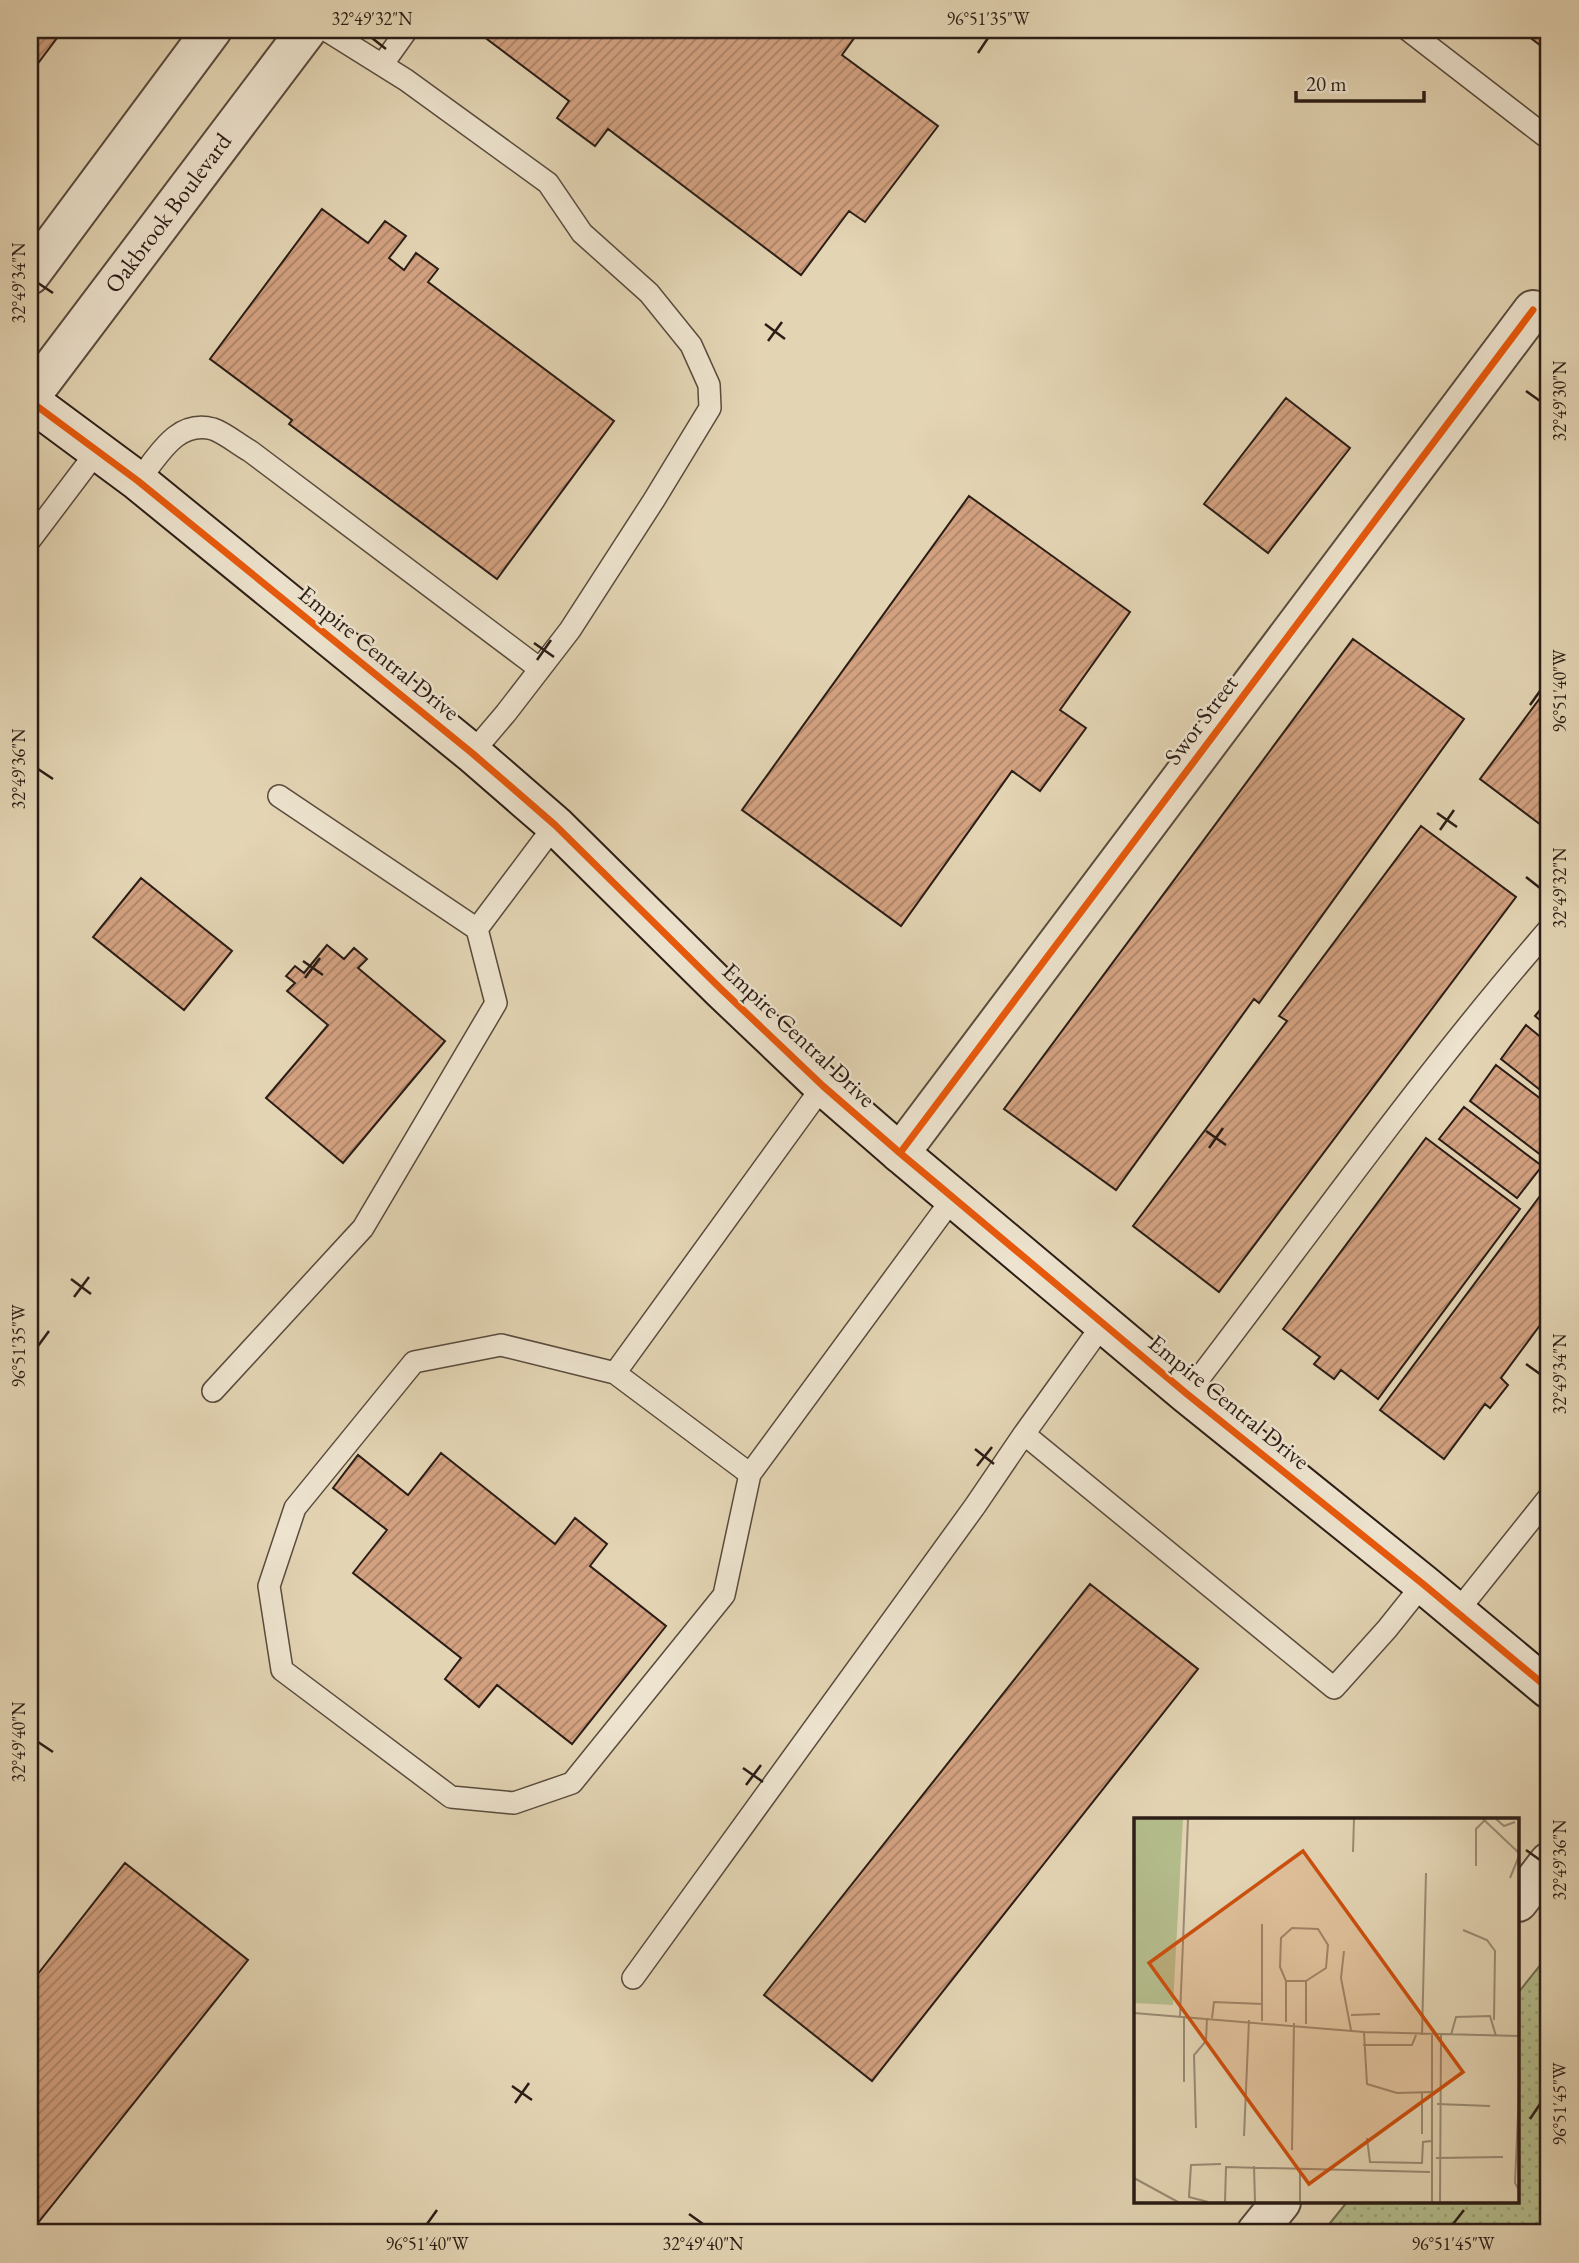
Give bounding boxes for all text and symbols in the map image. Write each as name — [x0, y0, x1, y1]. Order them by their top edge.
text: 32°49'32"N — [332, 7, 413, 30]
text: 96°51'35"W — [946, 7, 1030, 30]
scale bar — [1296, 60, 1423, 104]
text: 20 m — [1306, 70, 1347, 97]
street label: Oakbrook Boulevard — [97, 126, 238, 299]
text: 32°49'34"N — [7, 242, 30, 323]
text: 32°49'30"N — [1548, 360, 1571, 441]
street label: Empire Central Drive — [292, 578, 466, 727]
text: 96°51'40"W — [1548, 649, 1571, 733]
street label: Swor Street — [1157, 668, 1245, 771]
text: 32°49'36"N — [7, 728, 30, 809]
text: 32°49'32"N — [1548, 847, 1571, 928]
street label: Empire Central Drive — [716, 956, 883, 1114]
text: 96°51'35"W — [7, 1304, 30, 1388]
street label: Empire Central Drive — [1142, 1327, 1316, 1476]
text: 32°49'34"N — [1548, 1333, 1571, 1414]
text: 32°49'40"N — [7, 1701, 30, 1782]
inset map — [1134, 1818, 1520, 2204]
text: 32°49'36"N — [1548, 1819, 1571, 1900]
text: 96°51'45"W — [1548, 2062, 1571, 2146]
text: 96°51'40"W — [385, 2232, 469, 2255]
text: 32°49'40"N — [663, 2232, 744, 2255]
text: 96°51'45"W — [1411, 2232, 1495, 2255]

